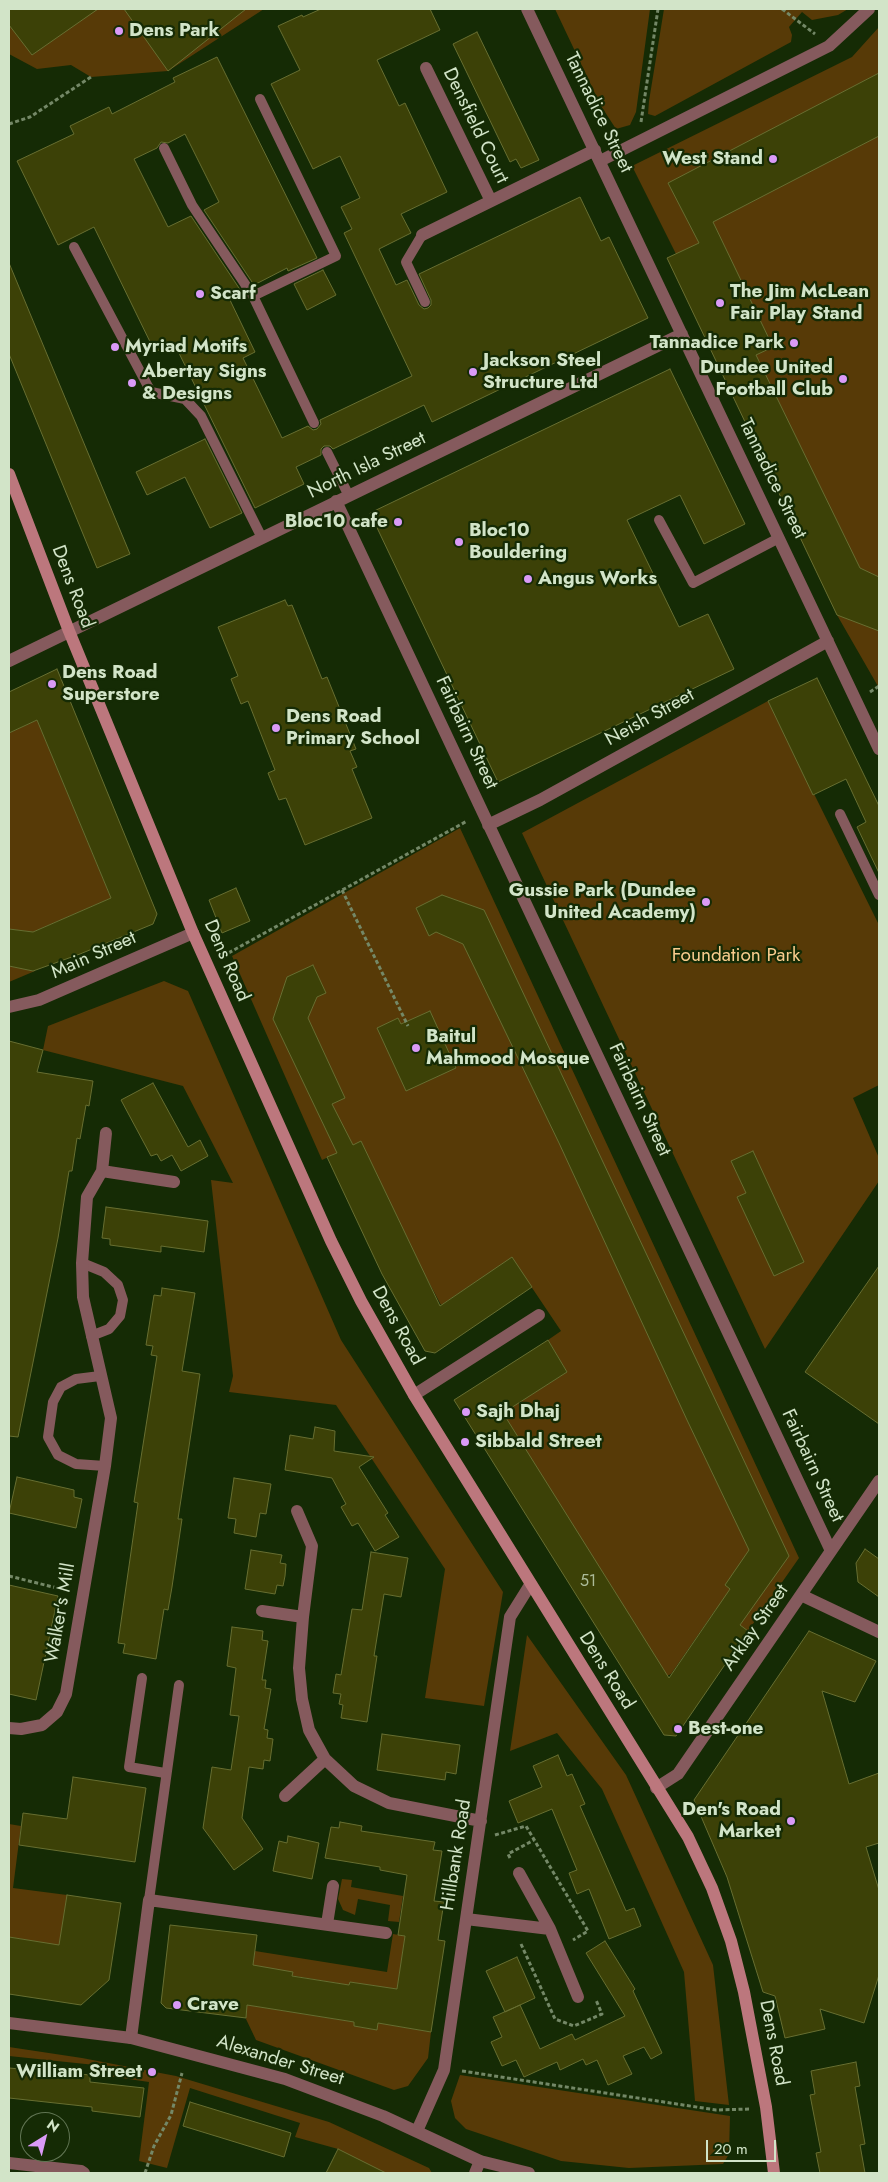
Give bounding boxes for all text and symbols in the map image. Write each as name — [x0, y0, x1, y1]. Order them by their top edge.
place label: Dens Park — [129, 20, 219, 42]
marker: Dens Park — [113, 25, 125, 37]
street label: Tannadice Street — [559, 49, 637, 177]
street label: Densfield Court — [437, 64, 513, 188]
place label: West Stand — [662, 148, 763, 170]
marker: West Stand — [767, 153, 779, 165]
place label: The Jim McLean Fair Play Stand — [730, 281, 869, 325]
place label: Scarf — [210, 283, 256, 305]
marker: Scarf — [194, 288, 206, 300]
marker: The Jim McLean Fair Play Stand — [714, 297, 726, 309]
place label: Tannadice Park — [650, 332, 784, 354]
place label: Myriad Motifs — [125, 336, 247, 358]
marker: Tannadice Park — [788, 337, 800, 349]
marker: Myriad Motifs — [109, 341, 121, 353]
place label: Jackson Steel Structure Ltd — [483, 350, 601, 394]
place label: Dundee United Football Club — [700, 357, 833, 401]
place label: Abertay Signs & Designs — [142, 361, 266, 405]
marker: Jackson Steel Structure Ltd — [467, 366, 479, 378]
marker: Dundee United Football Club — [837, 373, 849, 385]
marker: Abertay Signs & Designs — [126, 377, 138, 389]
street label: Tannadice Street — [733, 415, 811, 543]
street label: North Isla Street — [304, 428, 430, 504]
place label: Bloc10 cafe — [285, 511, 388, 533]
marker: Bloc10 cafe — [392, 516, 404, 528]
place label: Bloc10 Bouldering — [469, 520, 567, 564]
marker: Bloc10 Bouldering — [453, 536, 465, 548]
street label: Dens Road — [46, 542, 98, 632]
place label: Angus Works — [538, 568, 657, 590]
marker: Angus Works — [522, 573, 534, 585]
place label: Dens Road Superstore — [62, 662, 160, 706]
street label: Fairbairn Street — [430, 673, 502, 793]
marker: Dens Road Superstore — [46, 678, 58, 690]
street label: Neish Street — [602, 684, 698, 752]
place label: Dens Road Primary School — [286, 706, 420, 750]
marker: Dens Road Primary School — [270, 722, 282, 734]
place label: Gussie Park (Dundee United Academy) — [509, 880, 696, 924]
marker: Gussie Park (Dundee United Academy) — [700, 896, 712, 908]
street label: Dens Road — [198, 917, 254, 1005]
street label: Main Street — [48, 927, 140, 985]
park label: Foundation Park — [672, 945, 800, 967]
place label: Baitul Mahmood Mosque — [426, 1026, 590, 1070]
street label: Fairbairn Street — [603, 1040, 675, 1160]
marker: Baitul Mahmood Mosque — [410, 1042, 422, 1054]
street label: Dens Road — [366, 1282, 428, 1370]
place label: Sajh Dhaj — [476, 1401, 560, 1423]
marker: Sajh Dhaj — [460, 1406, 472, 1418]
street label: Fairbairn Street — [776, 1406, 848, 1526]
place label: Sibbald Street — [475, 1431, 602, 1453]
marker: Sibbald Street — [459, 1436, 471, 1448]
street label: Walker's Mill — [41, 1561, 81, 1665]
house number: 51 — [580, 1572, 596, 1592]
street label: Arklay Street — [718, 1580, 794, 1676]
street label: Dens Road — [573, 1628, 639, 1714]
place label: Best-one — [688, 1718, 763, 1740]
marker: Best-one — [672, 1723, 684, 1735]
street label: Hillbank Road — [437, 1798, 477, 1912]
place label: Den's Road Market — [682, 1799, 781, 1843]
marker: Den's Road Market — [785, 1815, 797, 1827]
place label: Crave — [187, 1994, 239, 2016]
street label: Dens Road — [754, 1998, 792, 2088]
marker: Crave — [171, 1999, 183, 2011]
street label: Alexander Street — [214, 2031, 346, 2091]
place label: William Street — [16, 2061, 142, 2083]
marker: William Street — [146, 2066, 158, 2078]
north arrow — [20, 2112, 70, 2162]
text: N — [43, 2114, 64, 2137]
scale bar — [708, 2130, 778, 2162]
text: 20 m — [714, 2138, 748, 2160]

